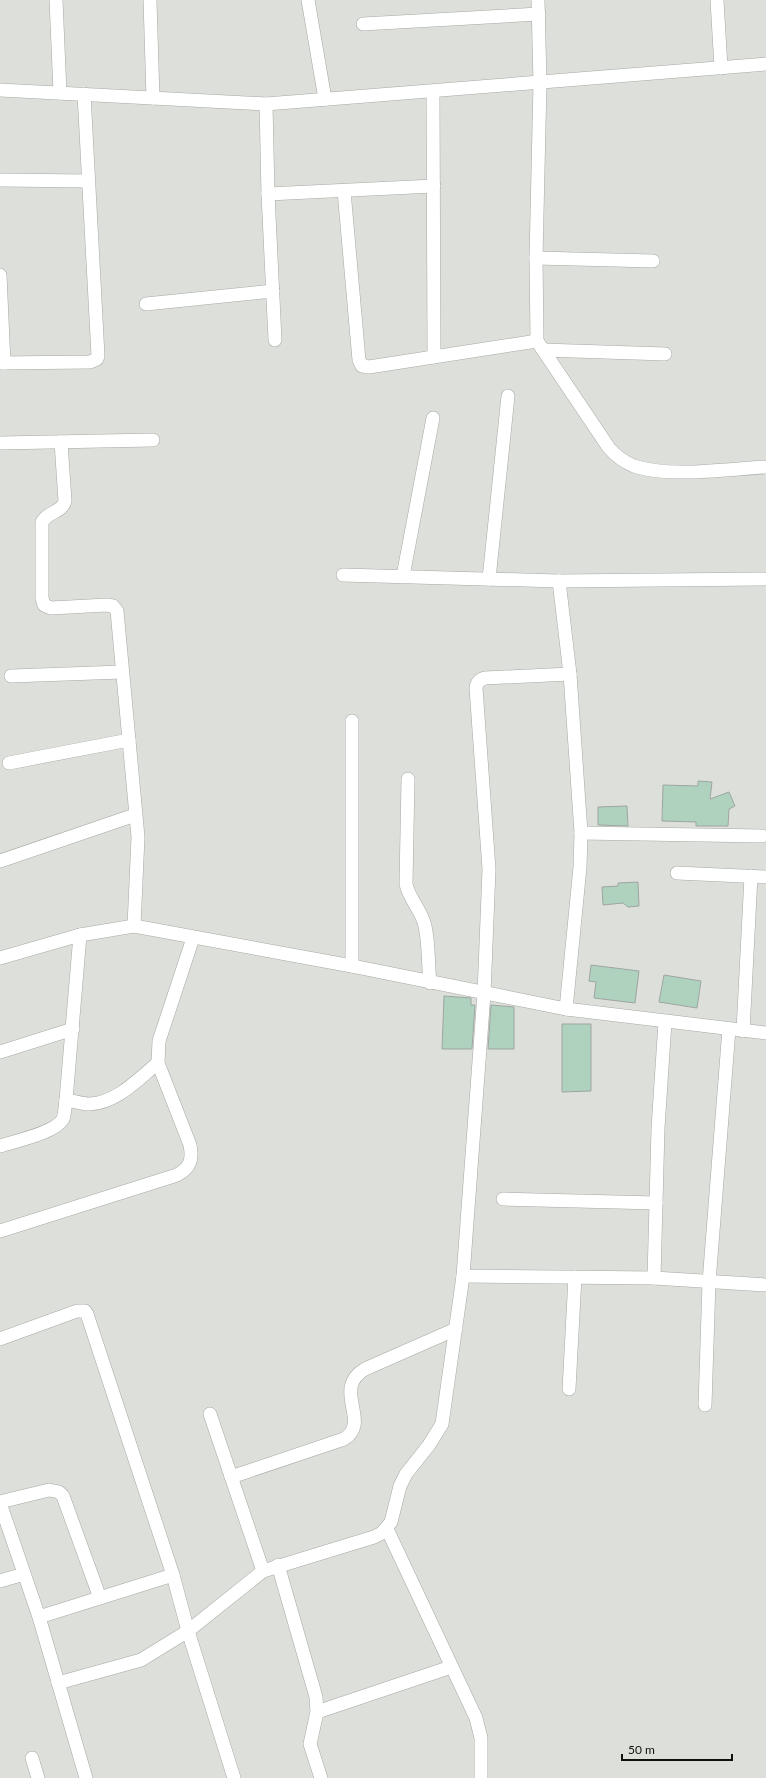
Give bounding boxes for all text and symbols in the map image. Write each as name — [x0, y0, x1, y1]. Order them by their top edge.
scale bar — [622, 1736, 732, 1762]
text: 50 m — [628, 1742, 655, 1757]

